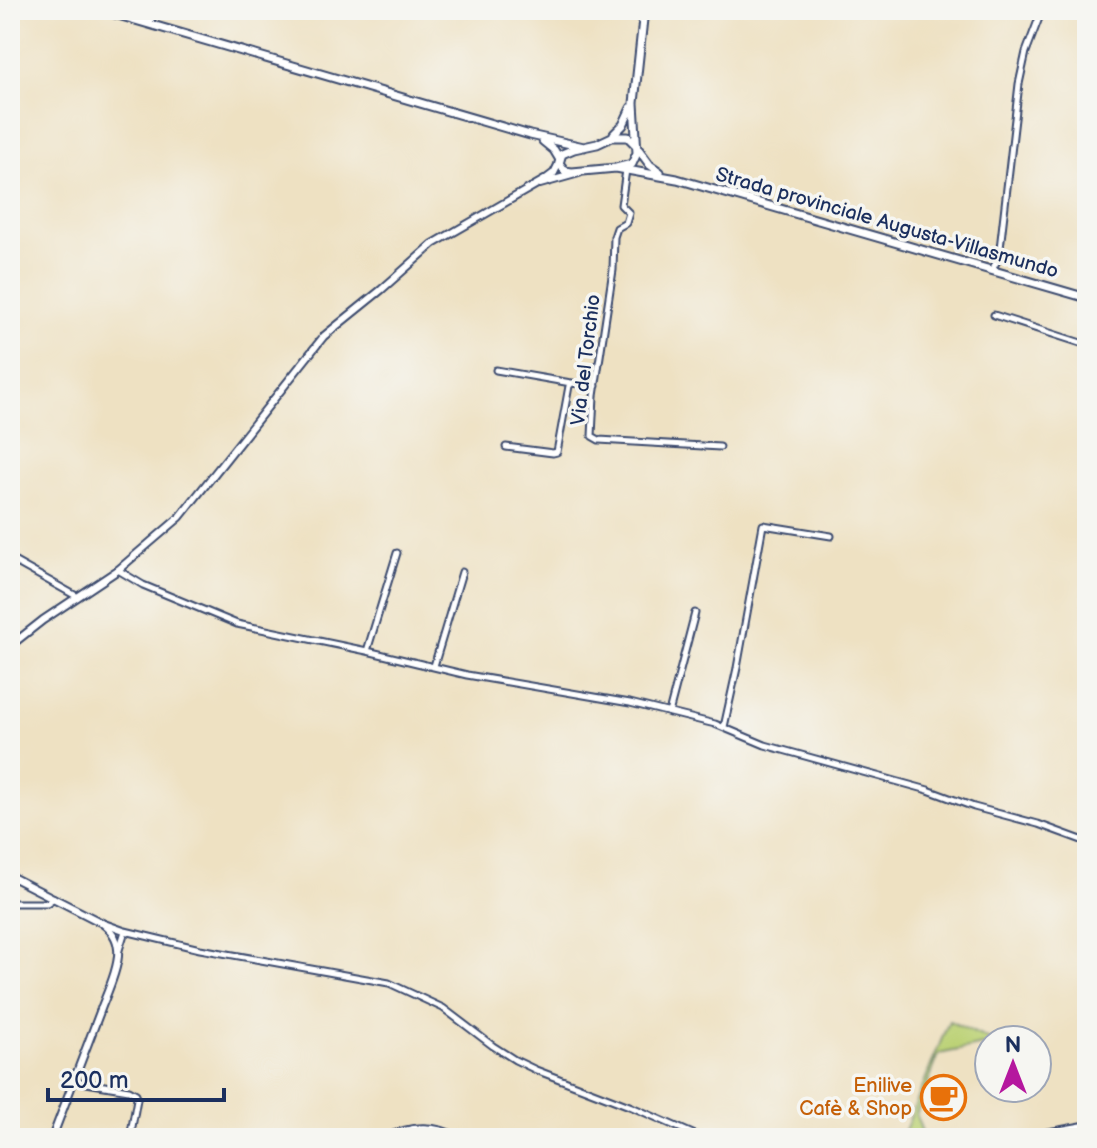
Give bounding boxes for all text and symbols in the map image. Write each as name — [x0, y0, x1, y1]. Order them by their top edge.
street label: Strada provinciale Augusta-Villasmundo — [713, 162, 1061, 284]
street label: Via del Torchio — [566, 293, 606, 427]
north arrow — [973, 1024, 1053, 1104]
text: N — [1005, 1032, 1021, 1059]
scale bar — [48, 1052, 224, 1102]
text: 200 m — [60, 1066, 129, 1095]
cafe icon: Enilive Cafè & Shop — [919, 1073, 967, 1121]
place label: Enilive Cafè & Shop — [799, 1074, 912, 1121]

